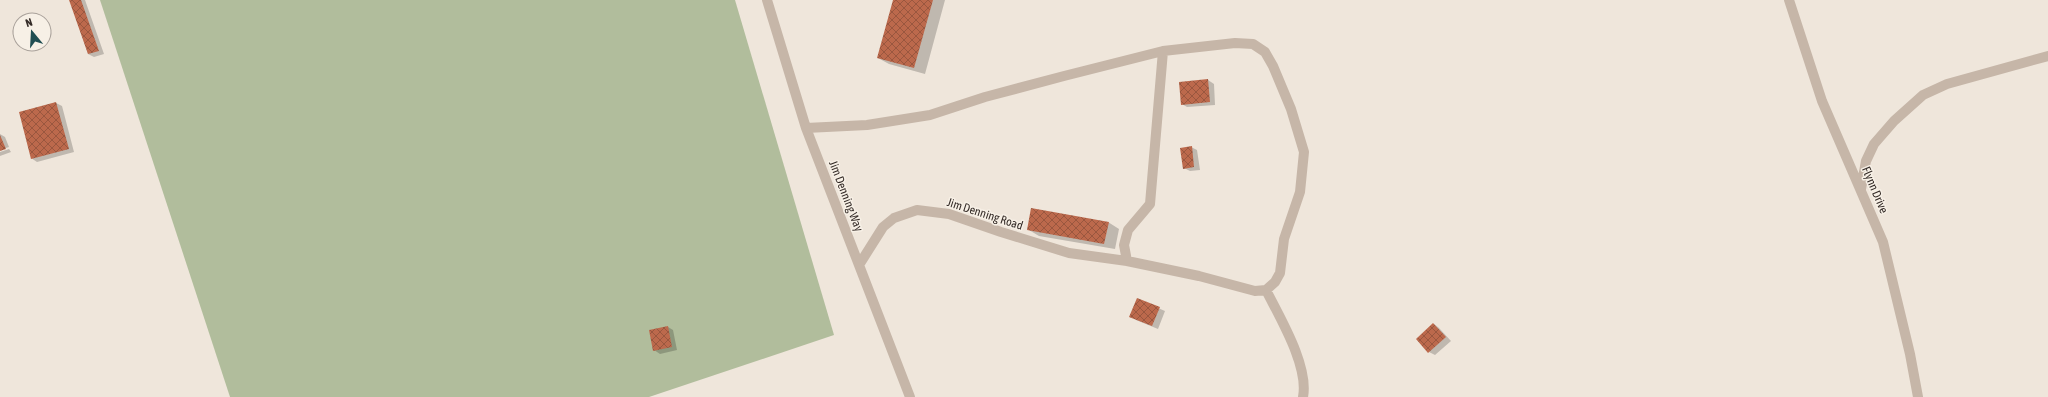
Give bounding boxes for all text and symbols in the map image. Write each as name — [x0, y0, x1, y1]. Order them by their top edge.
north arrow — [12, 12, 52, 52]
text: N — [24, 16, 34, 29]
street label: Jim Denning Way — [826, 159, 866, 234]
street label: Flynn Drive — [1859, 165, 1891, 215]
street label: Jim Denning Road — [945, 195, 1025, 233]

